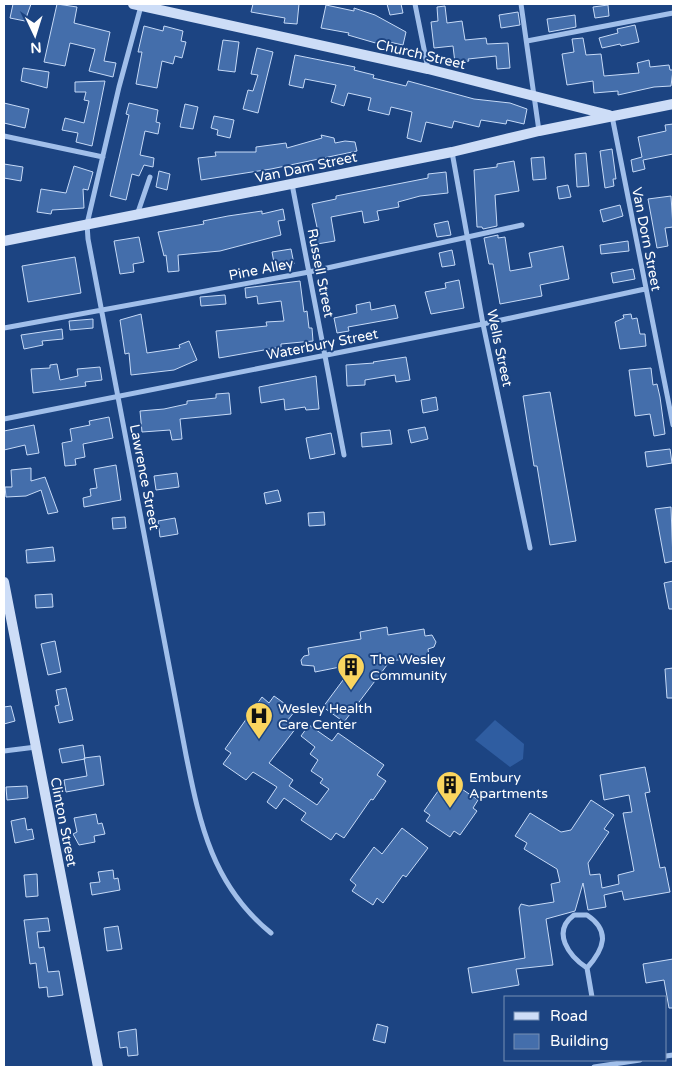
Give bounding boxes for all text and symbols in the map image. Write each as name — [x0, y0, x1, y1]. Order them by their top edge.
north arrow — [10, 10, 60, 60]
street label: Church Street — [374, 36, 468, 73]
text: N — [30, 39, 42, 56]
street label: Van Dam Street — [254, 148, 359, 187]
street label: Van Dorn Street — [628, 186, 665, 293]
street label: Russell Street — [304, 227, 338, 320]
street label: Pine Alley — [227, 255, 295, 284]
street label: Wells Street — [483, 308, 516, 389]
street label: Waterbury Street — [265, 325, 380, 364]
street label: Lawrence Street — [126, 423, 163, 532]
place label: The Wesley Community — [370, 651, 447, 684]
building icon: The Wesley Community — [336, 652, 366, 691]
place label: Wesley Health Care Center — [278, 700, 372, 733]
hospital icon: Wesley Health Care Center — [244, 701, 274, 740]
place label: Embury Apartments — [469, 769, 548, 802]
building icon: Embury Apartments — [435, 770, 465, 809]
street label: Clinton Street — [46, 776, 81, 869]
legend — [504, 996, 667, 1061]
text: Road — [550, 1007, 588, 1025]
text: Building — [550, 1032, 609, 1050]

